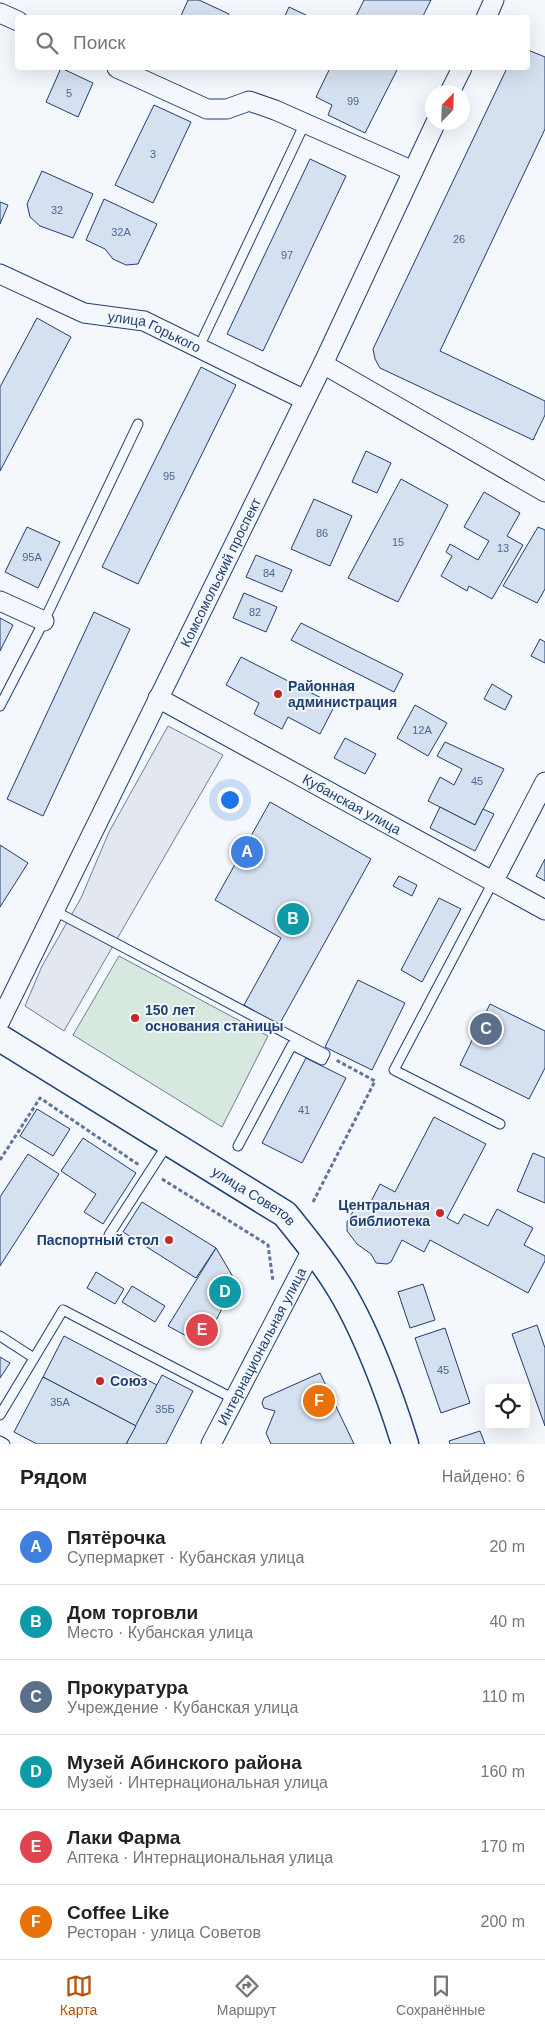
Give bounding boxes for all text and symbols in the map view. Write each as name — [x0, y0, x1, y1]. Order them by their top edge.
search box — [15, 15, 530, 70]
icon: search — [33, 29, 61, 57]
text: Поиск — [73, 32, 126, 53]
north arrow — [425, 85, 470, 130]
house number: 5 — [66, 87, 72, 99]
house number: 99 — [347, 95, 359, 107]
house number: 3 — [150, 148, 156, 160]
house number: 32 — [51, 204, 63, 216]
house number: 32А — [111, 226, 131, 238]
house number: 26 — [453, 233, 465, 245]
house number: 97 — [281, 249, 293, 261]
street label: улица Горького — [107, 308, 204, 356]
house number: 95 — [163, 470, 175, 482]
street label: Комсомольский проспект — [177, 495, 264, 649]
house number: 86 — [316, 527, 328, 539]
house number: 15 — [392, 536, 404, 548]
house number: 13 — [497, 542, 509, 554]
house number: 95А — [22, 551, 42, 563]
house number: 84 — [263, 567, 275, 579]
house number: 82 — [249, 606, 261, 618]
place label: Районная администрация — [288, 678, 397, 710]
marker: Районная администрация — [272, 688, 284, 700]
house number: 12А — [412, 724, 432, 736]
street label: Кубанская улица — [300, 771, 404, 838]
house number: 45 — [471, 775, 483, 787]
your location — [217, 787, 243, 813]
pin: A — [231, 833, 263, 871]
pin: B — [277, 900, 309, 938]
place label: 150 лет основания станицы — [145, 1002, 284, 1034]
pin: C — [470, 1010, 502, 1048]
marker: 150 лет основания станицы — [129, 1012, 141, 1024]
house number: 41 — [298, 1104, 310, 1116]
street label: улица Советов — [209, 1163, 299, 1229]
place label: Центральная библиотека — [338, 1197, 430, 1229]
marker: Центральная библиотека — [434, 1207, 446, 1219]
place label: Паспортный стол — [37, 1232, 159, 1248]
marker: Паспортный стол — [163, 1234, 175, 1246]
street label: Интернациональная улица — [214, 1265, 309, 1428]
pin: D — [209, 1273, 241, 1311]
pin: E — [186, 1311, 218, 1349]
house number: 45 — [437, 1364, 449, 1376]
place label: Союз — [110, 1373, 148, 1389]
marker: Союз — [94, 1375, 106, 1387]
pin: F — [303, 1382, 335, 1420]
map controls — [485, 1384, 530, 1429]
button: locate — [485, 1384, 530, 1429]
house number: 35А — [50, 1396, 70, 1408]
house number: 35Б — [155, 1403, 175, 1415]
text: Рядом — [20, 1465, 87, 1488]
text: Найдено: 6 — [442, 1468, 525, 1485]
text: Пятёрочка — [67, 1527, 165, 1548]
text: A — [30, 1538, 42, 1555]
text: 20 m — [489, 1538, 525, 1555]
text: Супермаркет · Кубанская улица — [67, 1549, 304, 1566]
text: Дом торговли — [67, 1602, 198, 1623]
text: B — [30, 1613, 42, 1630]
text: 40 m — [489, 1613, 525, 1630]
text: Место · Кубанская улица — [67, 1624, 253, 1641]
text: Прокуратура — [67, 1677, 188, 1698]
text: C — [30, 1688, 42, 1705]
text: 110 m — [482, 1688, 525, 1705]
text: Учреждение · Кубанская улица — [67, 1699, 298, 1716]
text: Музей Абинского района — [67, 1752, 302, 1773]
text: D — [30, 1763, 42, 1780]
text: 160 m — [481, 1763, 525, 1780]
text: Музей · Интернациональная улица — [67, 1774, 328, 1791]
text: Лаки Фарма — [67, 1827, 180, 1848]
text: E — [31, 1838, 41, 1855]
text: 170 m — [481, 1838, 525, 1855]
text: Аптека · Интернациональная улица — [67, 1849, 333, 1866]
text: Coffee Like — [67, 1902, 169, 1923]
text: F — [31, 1913, 41, 1930]
text: 200 m — [481, 1913, 525, 1930]
text: Ресторан · улица Советов — [67, 1924, 261, 1941]
tab: Карта — [60, 1972, 97, 2018]
tab: Маршрут — [217, 1972, 276, 2018]
tab: Сохранённые — [396, 1972, 485, 2018]

